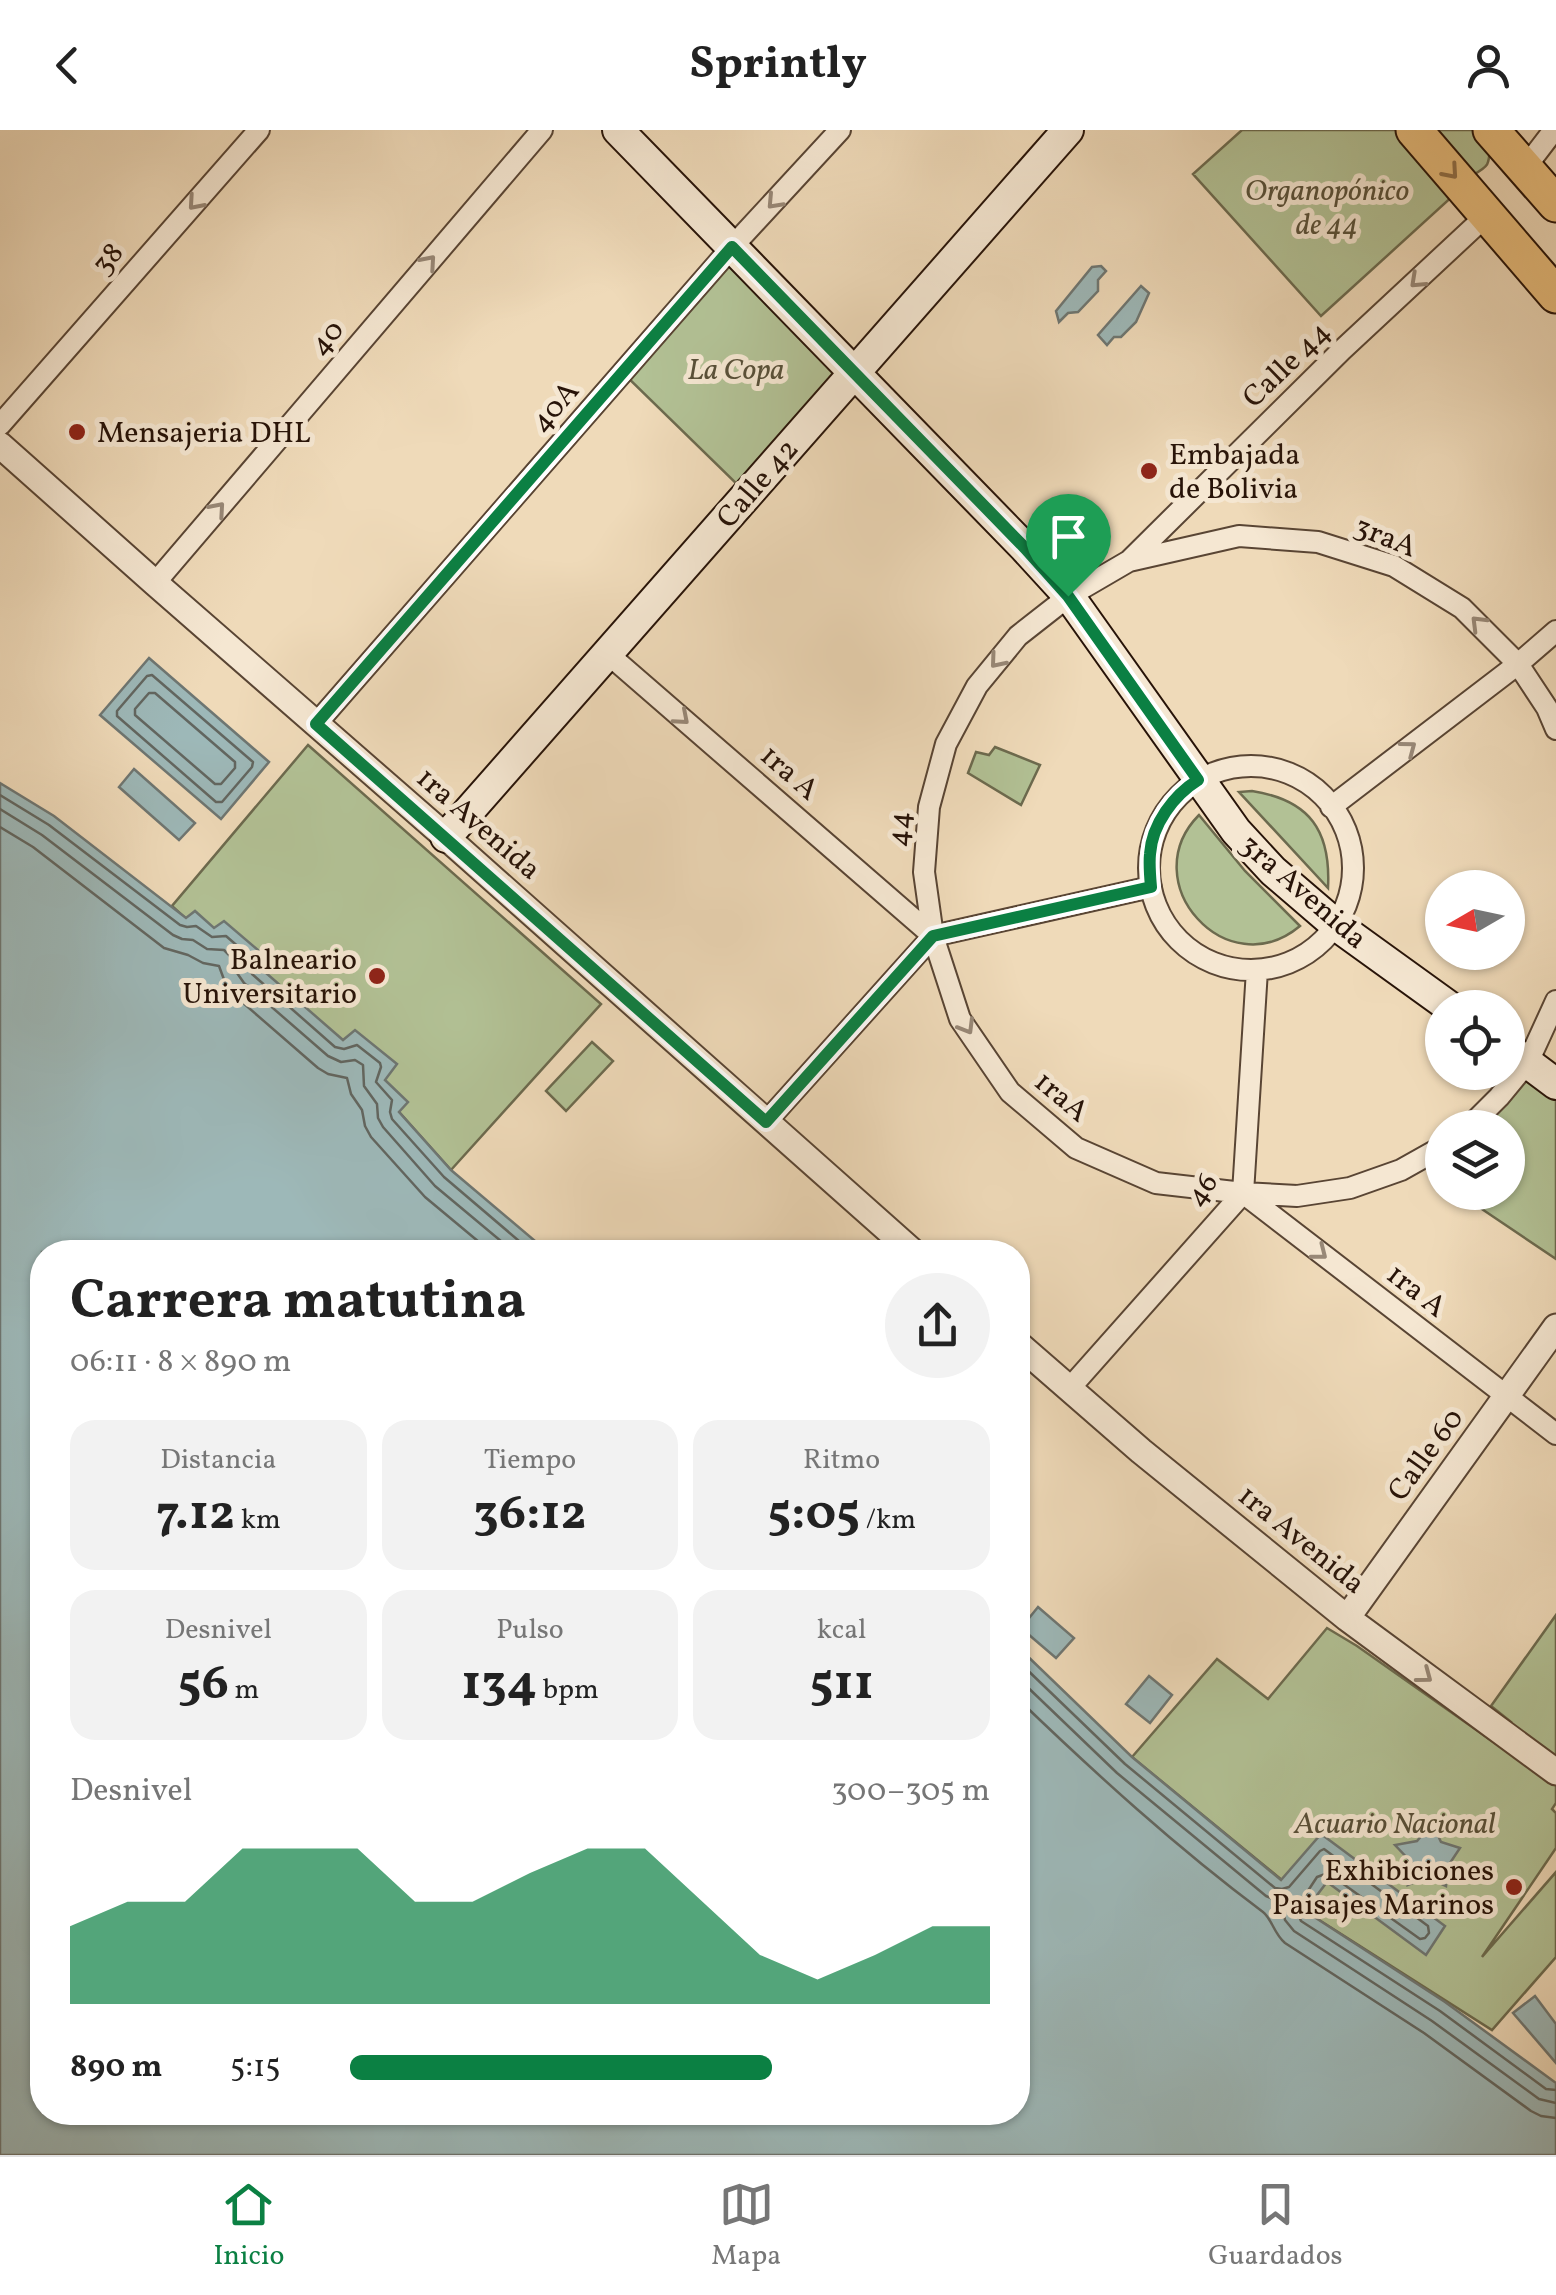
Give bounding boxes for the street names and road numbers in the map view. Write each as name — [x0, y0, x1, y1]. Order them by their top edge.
street label: 38 — [83, 234, 134, 285]
street label: 40 — [300, 311, 355, 365]
street label: Calle 44 — [1234, 313, 1341, 418]
street label: 40A — [521, 372, 590, 442]
street label: Calle 42 — [708, 430, 809, 538]
street label: 3raA — [1348, 506, 1423, 569]
street label: 1ra A — [750, 736, 827, 811]
street label: 1ra Avenida — [406, 758, 549, 891]
street label: 44 — [878, 809, 922, 849]
street label: 3ra Avenida — [1230, 825, 1376, 960]
street label: 1raA — [1024, 1062, 1097, 1133]
street label: 46 — [1176, 1165, 1229, 1216]
street label: 1ra A — [1377, 1255, 1455, 1329]
street label: Calle 60 — [1379, 1400, 1475, 1510]
street label: 1ra Avenida — [1228, 1476, 1373, 1605]

